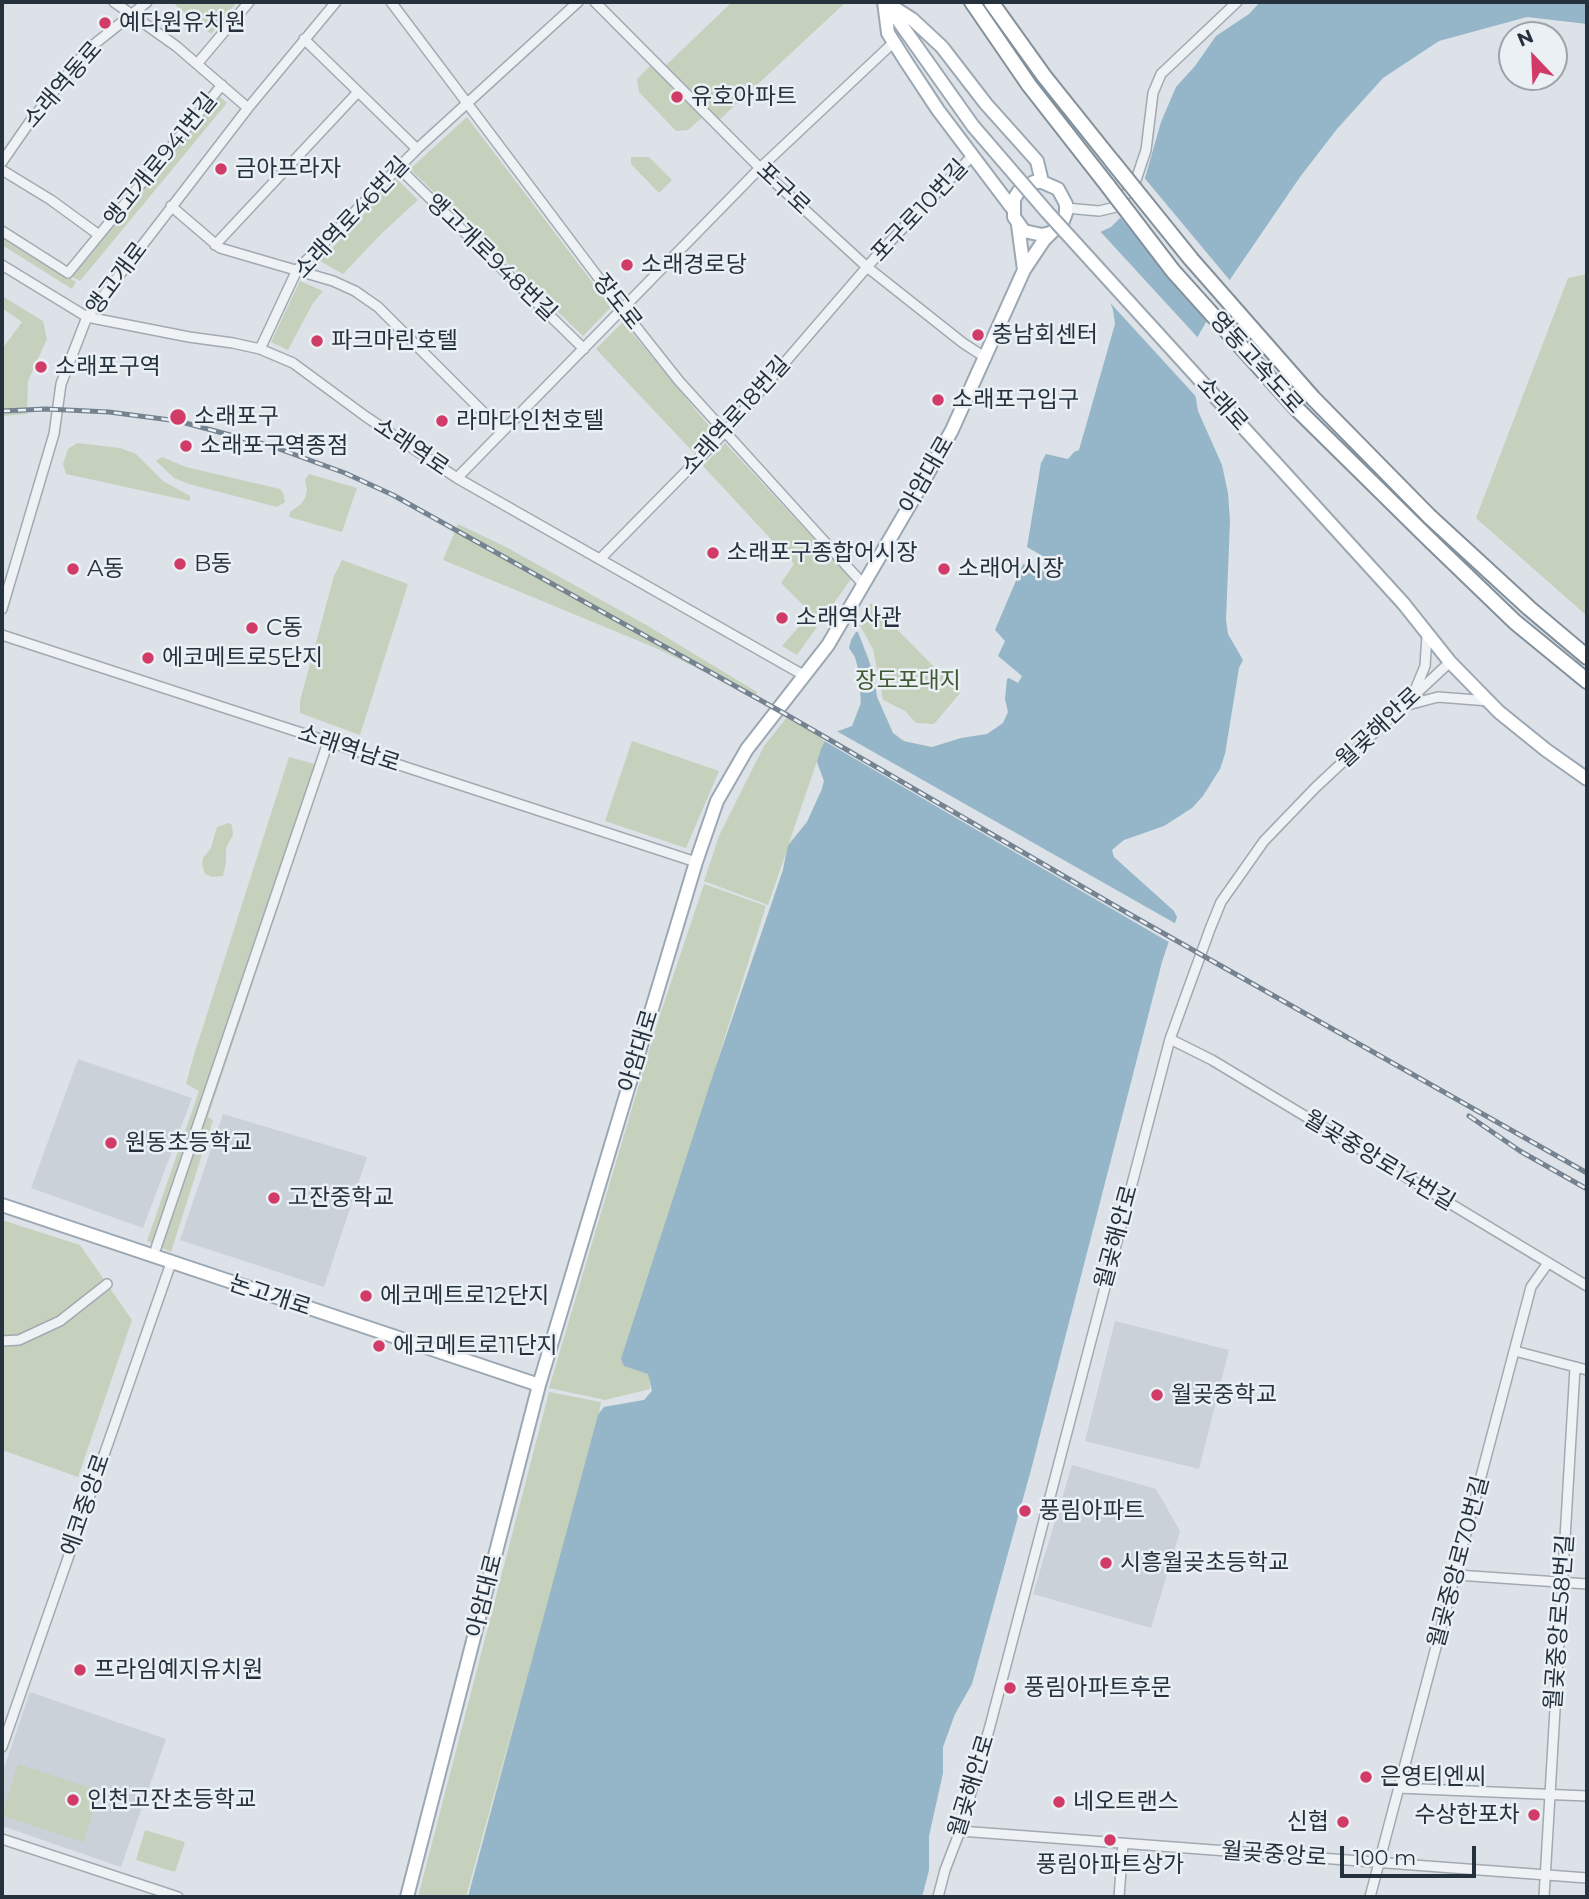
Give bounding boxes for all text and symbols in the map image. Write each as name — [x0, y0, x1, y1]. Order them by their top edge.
place label: 예다원유치원 — [119, 9, 246, 37]
marker: 예다원유치원 — [97, 15, 113, 31]
north arrow — [1498, 21, 1568, 91]
text: N — [1514, 24, 1537, 52]
street label: 소래역동로 — [18, 36, 108, 134]
place label: 유호아파트 — [691, 83, 797, 111]
street label: 앵고개로941번길 — [99, 88, 223, 232]
marker: 유호아파트 — [669, 89, 685, 105]
street label: 소래역로46번길 — [289, 151, 415, 285]
street label: 포구로10번길 — [866, 154, 974, 268]
place label: 금아프라자 — [235, 155, 341, 183]
street label: 포구로 — [750, 157, 816, 221]
marker: 금아프라자 — [213, 161, 229, 177]
street label: 앵고개로948번길 — [420, 189, 562, 327]
street label: 앵고개로 — [81, 237, 153, 321]
place label: 소래경로당 — [641, 251, 747, 279]
marker: 소래경로당 — [619, 257, 635, 273]
street label: 장도로 — [587, 268, 647, 336]
street label: 영동고속도로 — [1203, 307, 1309, 419]
place label: 충남회센터 — [992, 321, 1098, 349]
place label: 파크마린호텔 — [331, 327, 458, 355]
marker: 충남회센터 — [970, 327, 986, 343]
marker: 파크마린호텔 — [309, 333, 325, 349]
street label: 소래역로18번길 — [676, 351, 796, 481]
place label: 소래포구역 — [55, 353, 161, 381]
marker: 소래포구역 — [33, 359, 49, 375]
street label: 소래로 — [1191, 371, 1253, 437]
place label: 소래포구입구 — [952, 386, 1079, 414]
marker: 소래포구입구 — [930, 392, 946, 408]
place label: 소래포구 — [194, 403, 279, 431]
marker: 소래포구 — [168, 407, 188, 427]
place label: 라마다인천호텔 — [456, 407, 604, 435]
street label: 소래역로 — [368, 412, 454, 482]
marker: 라마다인천호텔 — [434, 413, 450, 429]
street label: 아암대로 — [894, 431, 960, 519]
place label: 소래포구역종점 — [200, 432, 348, 460]
marker: 소래포구역종점 — [178, 438, 194, 454]
place label: 소래포구종합어시장 — [727, 539, 917, 567]
marker: 소래포구종합어시장 — [705, 545, 721, 561]
place label: B동 — [194, 550, 233, 578]
place label: A동 — [87, 555, 125, 583]
place label: 소래어시장 — [958, 555, 1064, 583]
marker: B동 — [172, 556, 188, 572]
marker: A동 — [65, 561, 81, 577]
marker: 소래어시장 — [936, 561, 952, 577]
place label: 소래역사관 — [796, 604, 902, 632]
marker: 소래역사관 — [774, 610, 790, 626]
place label: C동 — [266, 614, 303, 642]
marker: C동 — [244, 620, 260, 636]
place label: 에코메트로5단지 — [162, 644, 323, 672]
marker: 에코메트로5단지 — [140, 650, 156, 666]
park label: 장도포대지 — [855, 667, 961, 695]
street label: 월곶해안로 — [1331, 682, 1427, 774]
street label: 소래역남로 — [294, 720, 404, 778]
street label: 아암대로 — [613, 1006, 665, 1096]
street label: 월곶중앙로14번길 — [1298, 1105, 1460, 1217]
place label: 원동초등학교 — [125, 1129, 252, 1157]
marker: 원동초등학교 — [103, 1135, 119, 1151]
street label: 월곶해안로 — [1090, 1182, 1144, 1292]
place label: 고잔중학교 — [288, 1184, 394, 1212]
marker: 고잔중학교 — [266, 1190, 282, 1206]
street label: 논고개로 — [225, 1270, 315, 1322]
place label: 에코메트로12단지 — [380, 1282, 549, 1310]
marker: 에코메트로12단지 — [358, 1288, 374, 1304]
place label: 에코메트로11단지 — [393, 1332, 558, 1360]
marker: 에코메트로11단지 — [371, 1338, 387, 1354]
place label: 월곶중학교 — [1171, 1381, 1277, 1409]
marker: 월곶중학교 — [1149, 1387, 1165, 1403]
street label: 에코중앙로 — [56, 1450, 116, 1560]
street label: 월곶중앙로70번길 — [1423, 1473, 1495, 1651]
place label: 풍림아파트 — [1039, 1497, 1145, 1525]
marker: 풍림아파트 — [1017, 1503, 1033, 1519]
street label: 월곶중앙로58번길 — [1540, 1533, 1580, 1711]
place label: 시흥월곶초등학교 — [1120, 1549, 1289, 1577]
street label: 아암대로 — [461, 1552, 509, 1640]
marker: 시흥월곶초등학교 — [1098, 1555, 1114, 1571]
place label: 프라임예지유치원 — [94, 1656, 263, 1684]
marker: 프라임예지유치원 — [72, 1662, 88, 1678]
place label: 풍림아파트후문 — [1024, 1674, 1172, 1702]
marker: 풍림아파트후문 — [1002, 1680, 1018, 1696]
street label: 월곶해안로 — [943, 1731, 1001, 1841]
place label: 은영티엔씨 — [1380, 1763, 1486, 1791]
marker: 은영티엔씨 — [1358, 1769, 1374, 1785]
place label: 인천고잔초등학교 — [87, 1786, 256, 1814]
place label: 네오트랜스 — [1073, 1788, 1179, 1816]
marker: 인천고잔초등학교 — [65, 1792, 81, 1808]
marker: 네오트랜스 — [1051, 1794, 1067, 1810]
place label: 수상한포차 — [1414, 1801, 1520, 1829]
marker: 수상한포차 — [1526, 1807, 1542, 1823]
place label: 신협 — [1287, 1808, 1329, 1836]
marker: 신협 — [1335, 1814, 1351, 1830]
marker: 풍림아파트상가 — [1102, 1832, 1118, 1848]
scale bar — [1344, 1832, 1480, 1876]
street label: 월곶중앙로 — [1220, 1838, 1328, 1872]
text: 100 m — [1353, 1845, 1416, 1870]
place label: 풍림아파트상가 — [1036, 1851, 1184, 1879]

